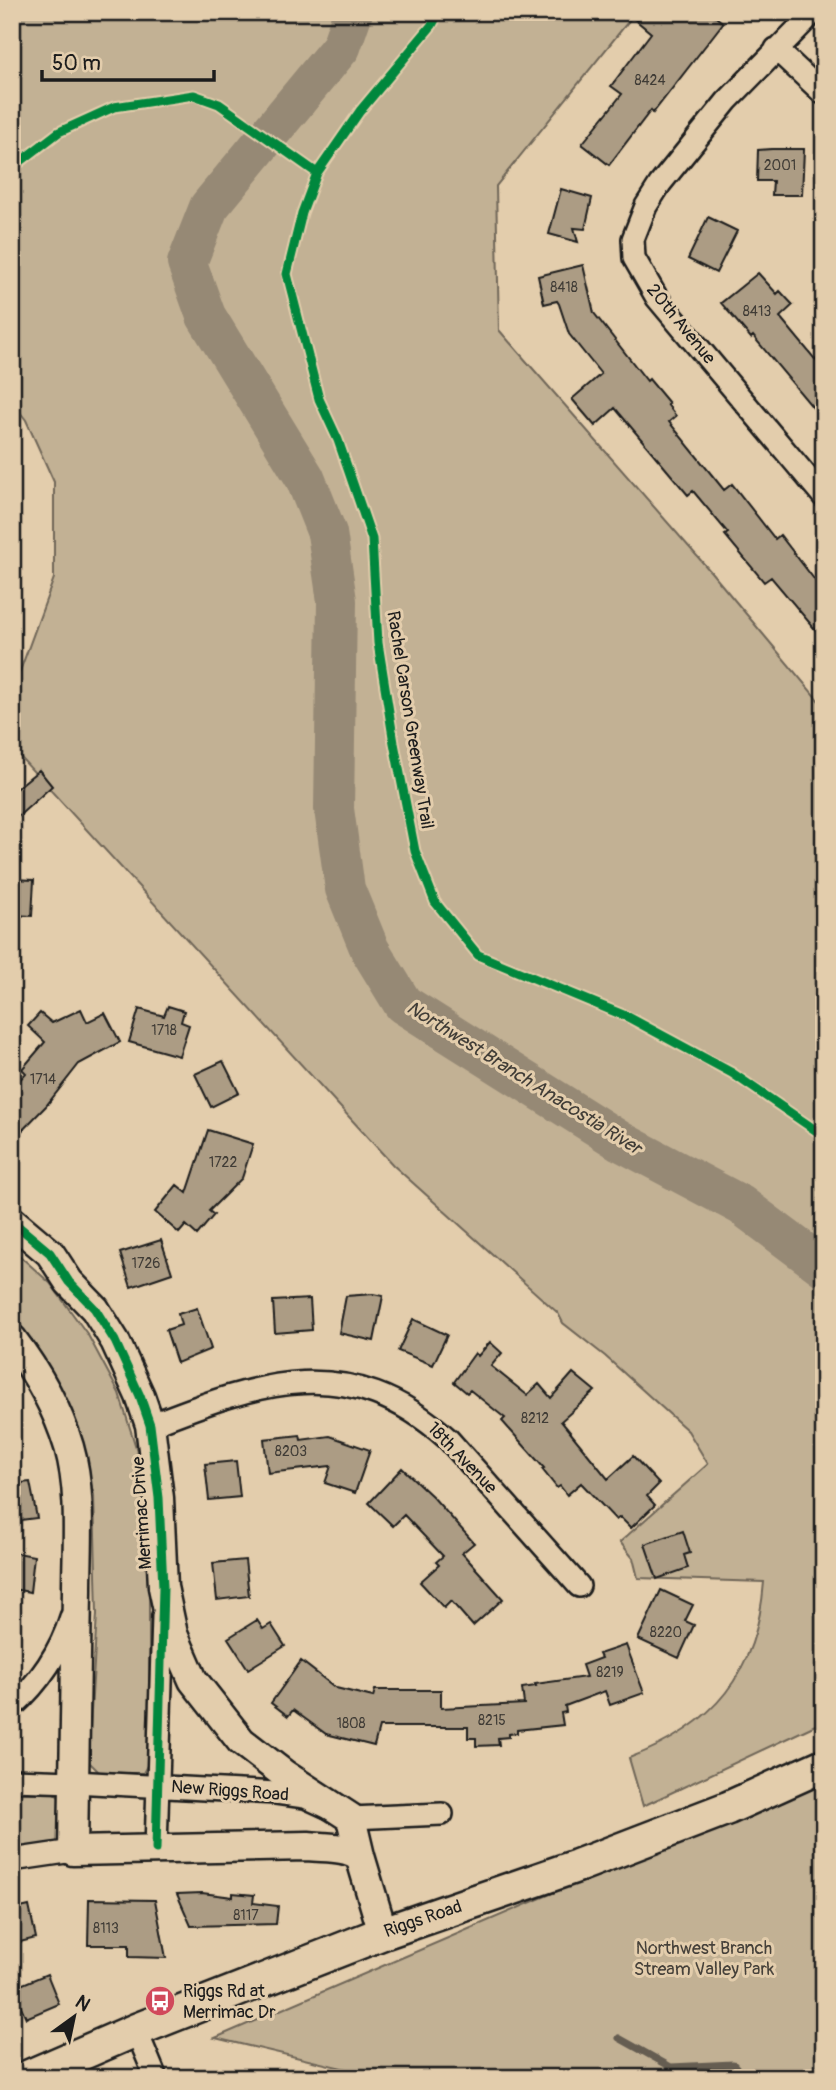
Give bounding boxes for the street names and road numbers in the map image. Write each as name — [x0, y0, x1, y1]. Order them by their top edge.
street label: 20th Avenue — [641, 279, 721, 369]
street label: Rachel Carson Greenway Trail — [381, 609, 439, 831]
street label: 18th Avenue — [422, 1417, 502, 1499]
street label: Merrimac Drive — [127, 1456, 157, 1570]
street label: New Riggs Road — [170, 1775, 290, 1807]
street label: Riggs Road — [381, 1895, 465, 1943]

